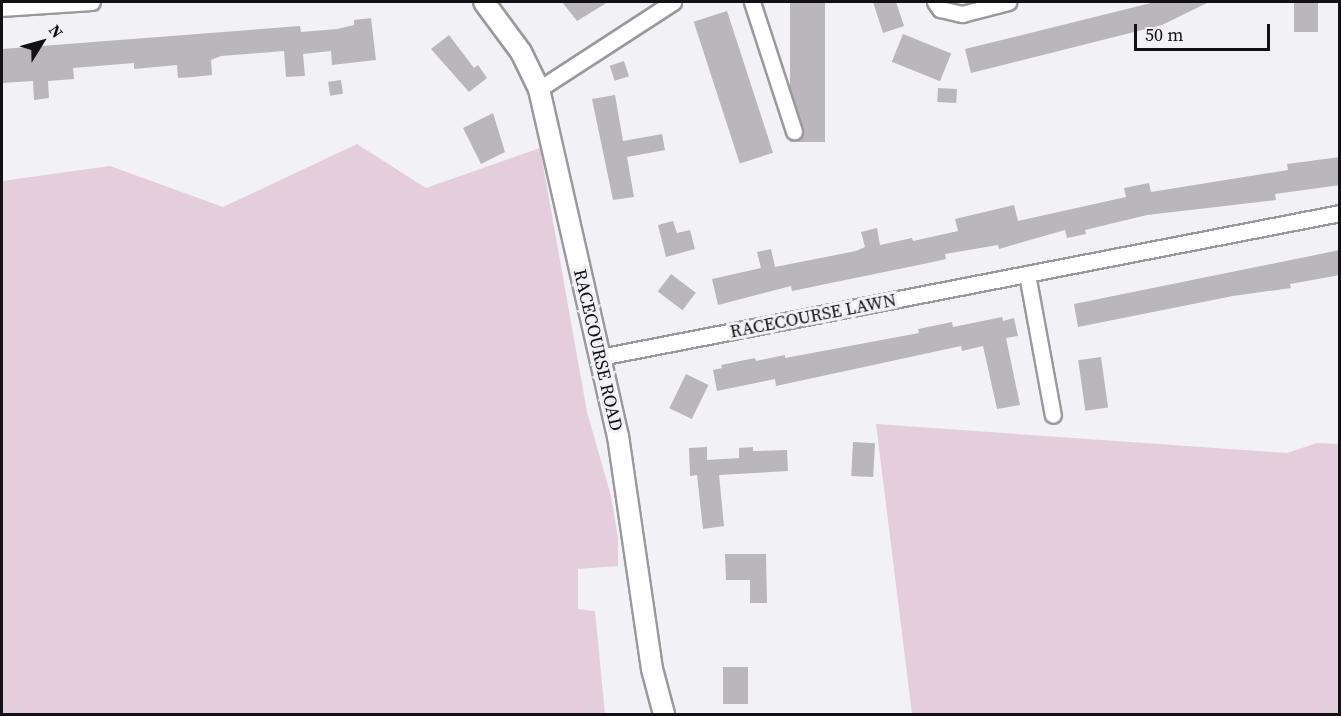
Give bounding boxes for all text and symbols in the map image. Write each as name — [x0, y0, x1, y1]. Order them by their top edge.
north arrow — [12, 12, 72, 72]
scale bar — [1137, 12, 1274, 50]
text: N — [44, 20, 69, 42]
text: 50 m — [1145, 22, 1183, 47]
street label: RACECOURSE ROAD — [569, 267, 627, 433]
street label: RACECOURSE LAWN — [728, 289, 898, 343]

